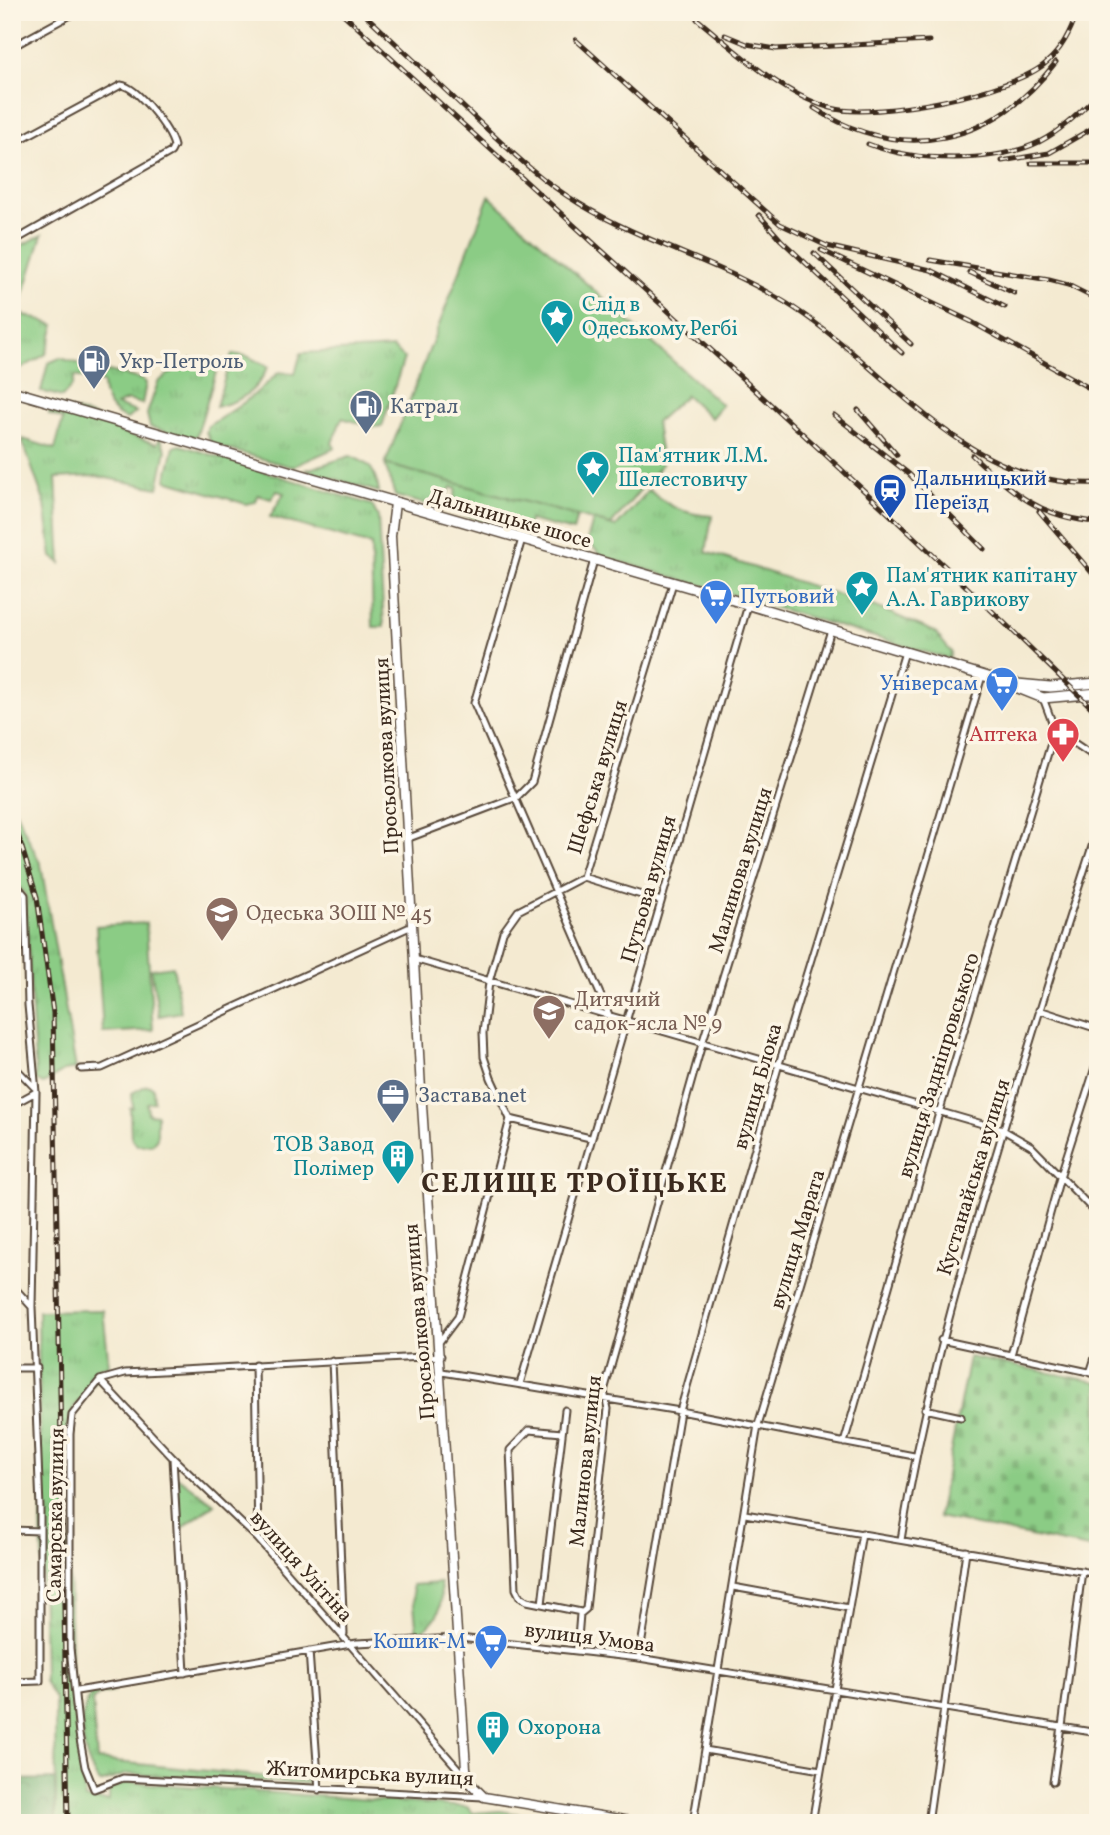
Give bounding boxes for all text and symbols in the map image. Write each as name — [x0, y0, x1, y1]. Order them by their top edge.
place label: Слід в Одеському Регбі — [582, 291, 738, 344]
place icon: Слід в Одеському Регбі — [538, 297, 576, 346]
fuel station icon: Укр-Петроль — [75, 342, 113, 391]
place label: Укр-Петроль — [119, 348, 244, 377]
fuel station icon: Катрал — [347, 387, 385, 436]
place label: Катрал — [390, 393, 458, 422]
place label: Пам'ятник Л.М. Шелестовичу — [618, 442, 768, 495]
place icon: Пам'ятник Л.М. Шелестовичу — [574, 448, 612, 497]
place label: Дальницький Переїзд — [914, 465, 1047, 518]
station icon: Дальницький Переїзд — [871, 471, 909, 520]
street label: Дальницьке шосе — [424, 482, 595, 557]
place label: Пам'ятник капітану А.А. Гаврикову — [886, 562, 1078, 615]
place icon: Пам'ятник капітану А.А. Гаврикову — [843, 568, 881, 617]
supermarket icon: Путьовий — [697, 577, 735, 626]
place label: Путьовий — [740, 583, 835, 612]
street label: Просьолкова вулиця — [368, 657, 407, 855]
supermarket icon: Універсам — [983, 664, 1021, 713]
place label: Універсам — [880, 670, 978, 699]
street label: Шефська вулиця — [561, 697, 636, 858]
pharmacy icon: Аптека — [1044, 715, 1082, 764]
place label: Аптека — [969, 721, 1038, 750]
street label: Малинова вулиця — [702, 784, 781, 957]
street label: Путьова вулиця — [615, 812, 684, 967]
school or university icon: Одеська ЗОШ № 45 — [203, 894, 241, 943]
place label: Одеська ЗОШ № 45 — [246, 900, 432, 929]
street label: вулиця Задніпровського — [891, 949, 988, 1182]
place label: Дитячий садок-ясла № 9 — [574, 986, 722, 1039]
school or university icon: Дитячий садок-ясла № 9 — [530, 992, 568, 1041]
street label: вулиця Блока — [727, 1020, 790, 1153]
street label: Кустанайська вулиця — [931, 1075, 1018, 1280]
office icon: Застава.net — [374, 1076, 412, 1125]
place label: Застава.net — [418, 1082, 527, 1111]
place label: ТОВ Завод Полімер — [273, 1131, 374, 1184]
building icon: ТОВ Завод Полімер — [379, 1137, 417, 1186]
district label: СЕЛИЩЕ ТРОЇЦЬКЕ — [421, 1165, 729, 1204]
street label: вулиця Марата — [763, 1166, 833, 1313]
street label: Просьолкова вулиця — [397, 1222, 444, 1421]
street label: Малинова вулиця — [563, 1374, 610, 1548]
street label: Самарська вулиця — [40, 1427, 73, 1603]
street label: вулиця Улітіна — [243, 1505, 359, 1629]
street label: вулиця Умова — [523, 1616, 657, 1661]
supermarket icon: Кошик-М — [472, 1622, 510, 1671]
place label: Кошик-М — [373, 1628, 466, 1657]
building icon: Охорона — [474, 1708, 512, 1757]
place label: Охорона — [518, 1714, 602, 1743]
street label: Житомирська вулиця — [265, 1755, 475, 1794]

